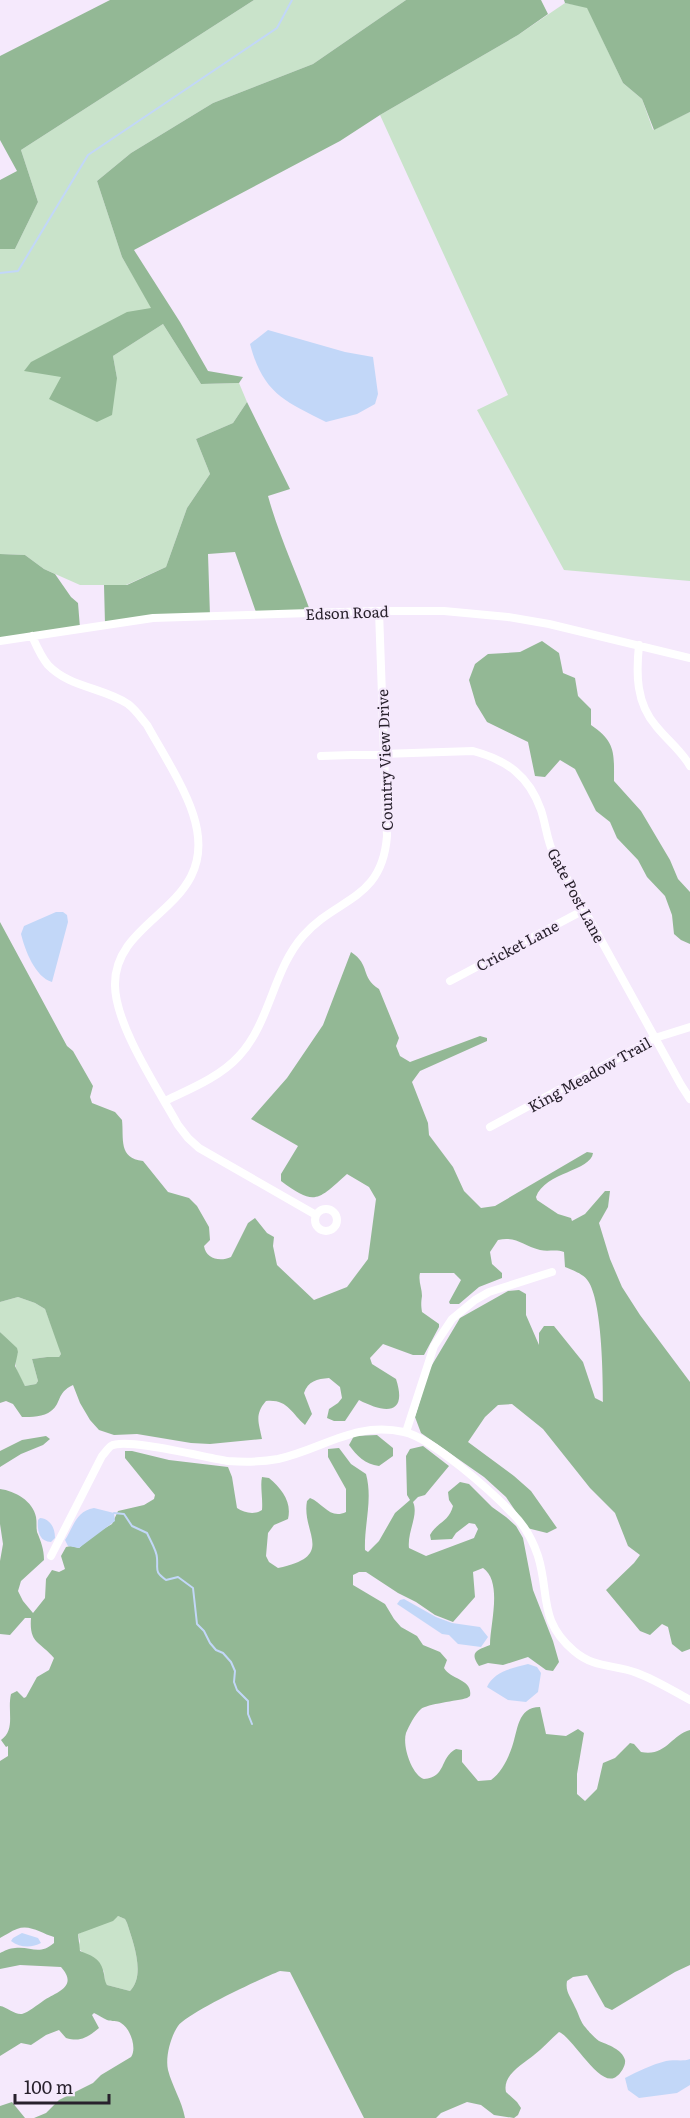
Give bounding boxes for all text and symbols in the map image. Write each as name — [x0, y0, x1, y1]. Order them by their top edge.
street label: Edson Road — [305, 599, 389, 625]
street label: Country View Drive — [370, 689, 398, 831]
street label: Gate Post Lane — [542, 844, 612, 947]
street label: Cricket Lane — [472, 913, 563, 976]
street label: King Meadow Trail — [523, 1031, 655, 1117]
scale bar — [15, 2067, 110, 2105]
text: 100 m — [24, 2073, 73, 2100]

